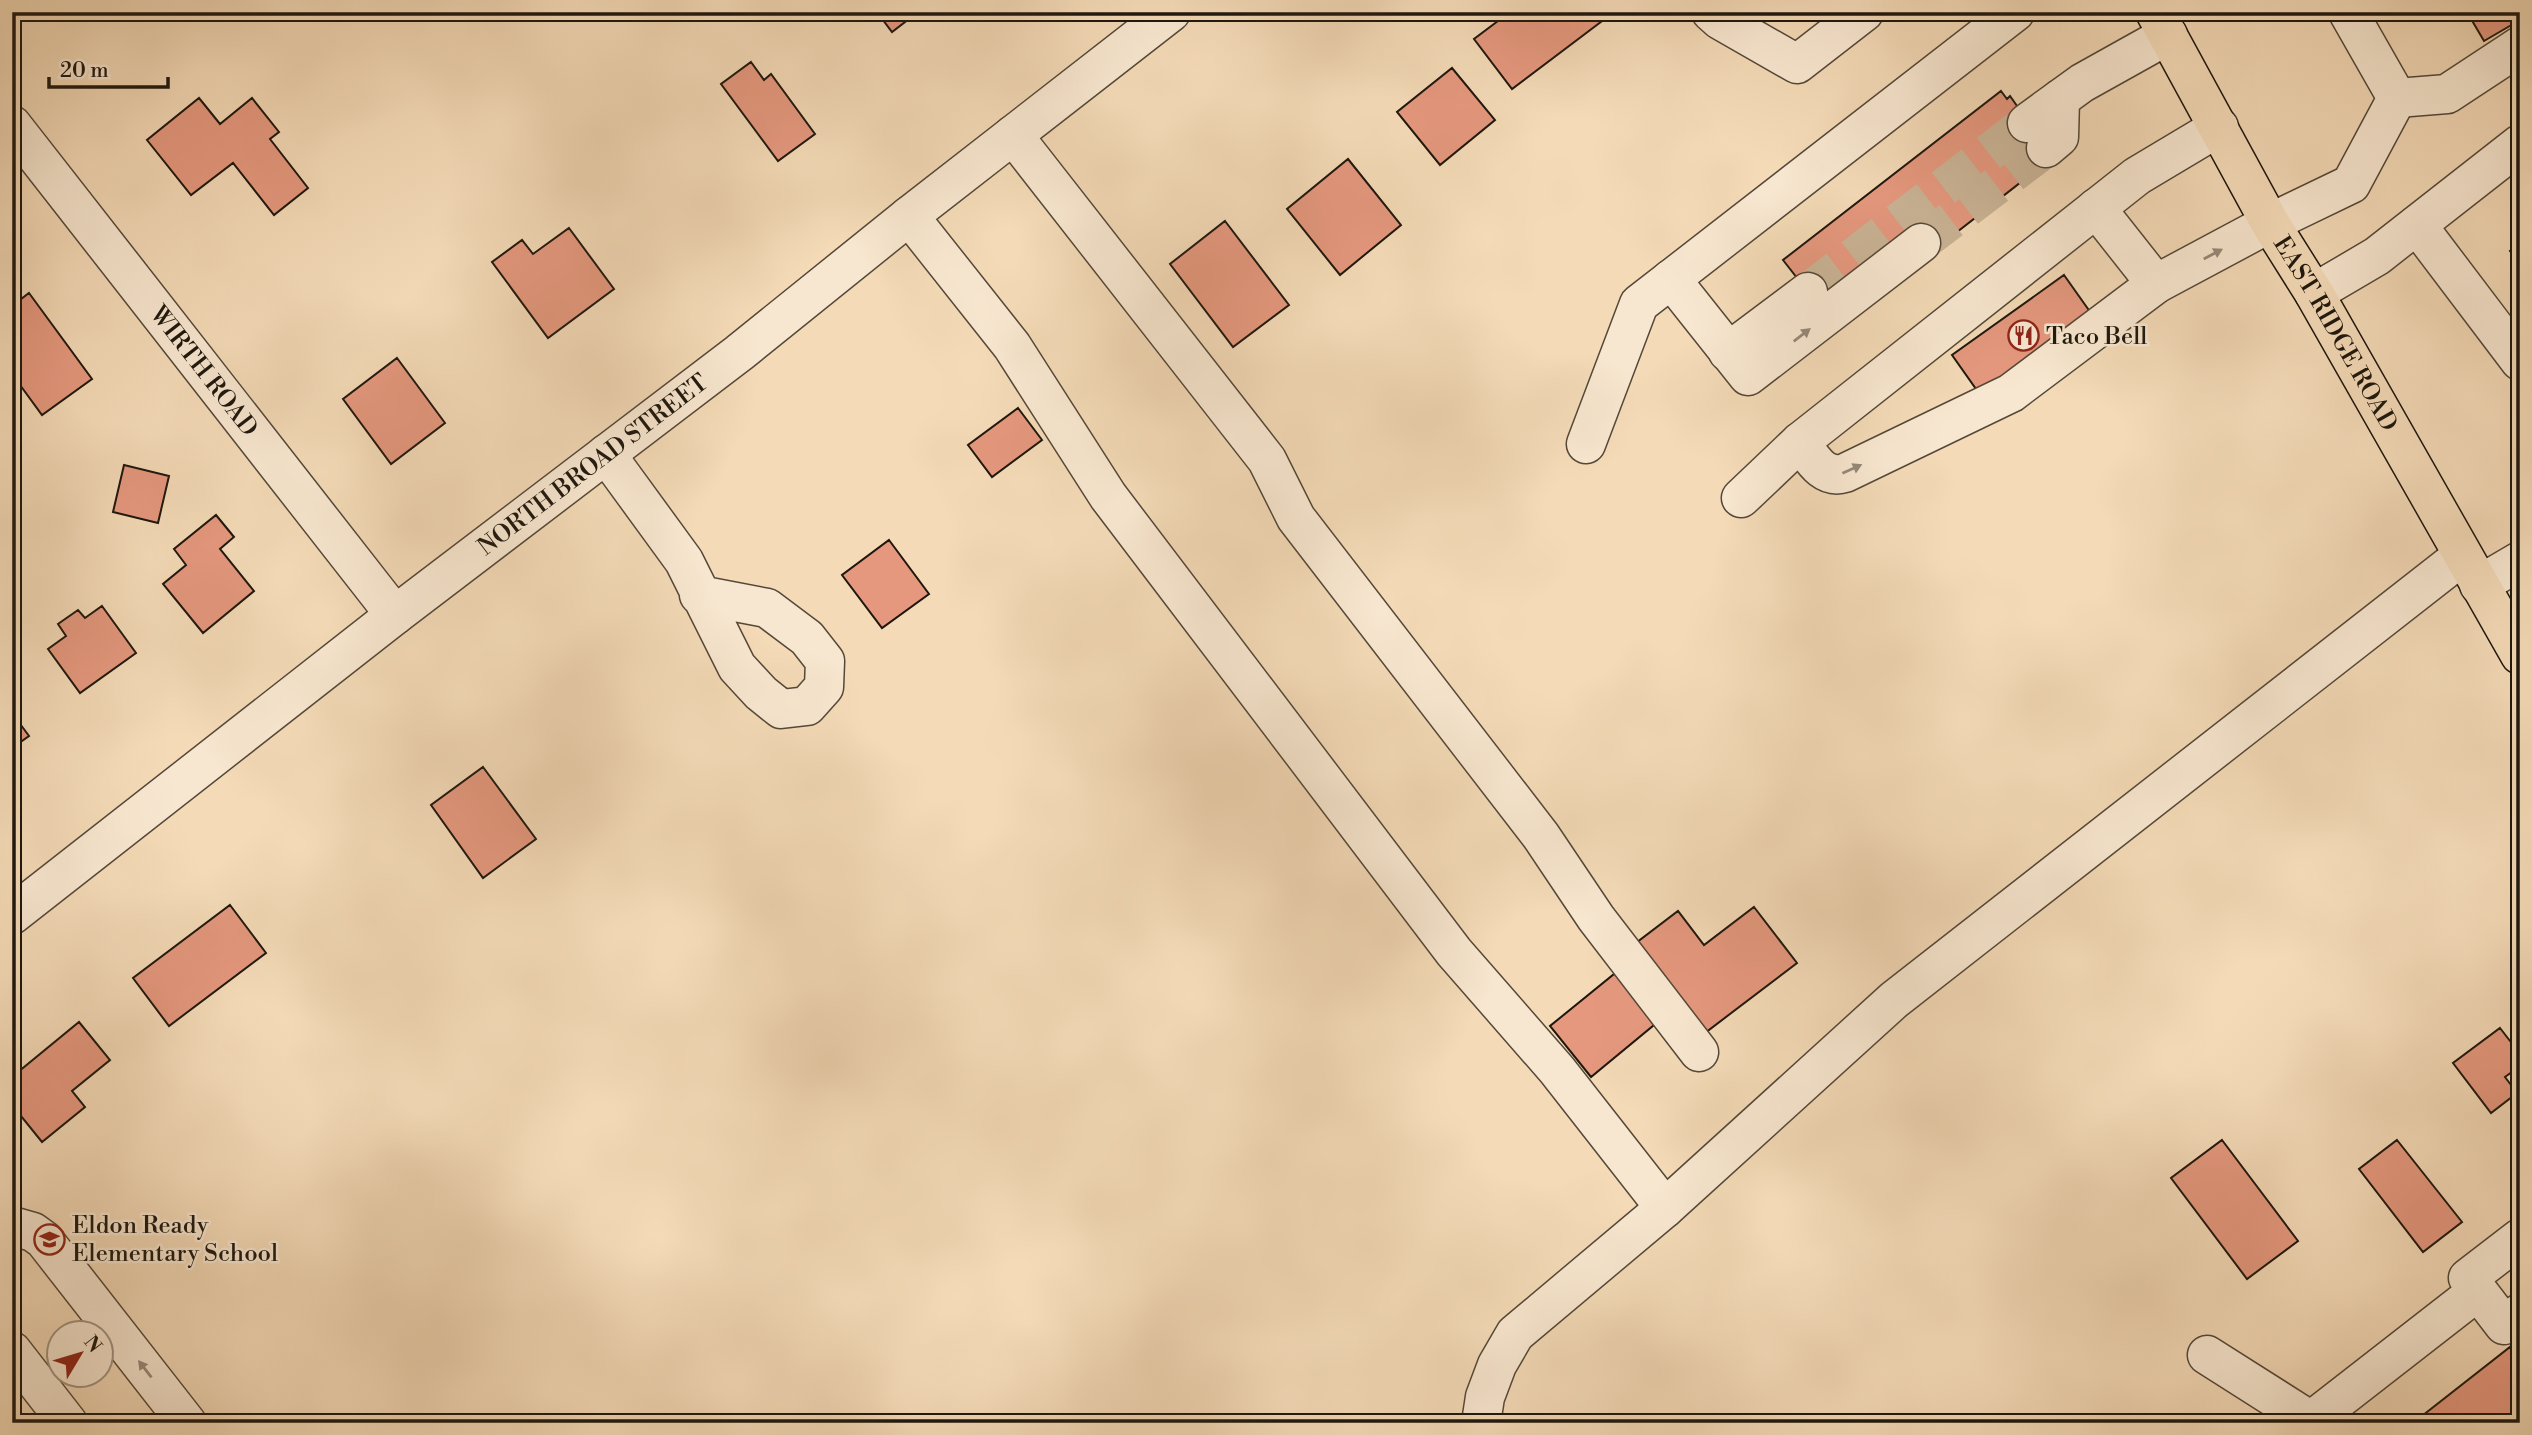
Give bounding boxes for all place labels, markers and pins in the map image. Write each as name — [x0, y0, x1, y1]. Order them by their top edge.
restaurant icon: Taco Bell — [2006, 319, 2040, 353]
place label: Taco Bell — [2046, 322, 2147, 352]
place label: Eldon Ready Elementary School — [72, 1211, 278, 1269]
school or university icon: Eldon Ready Elementary School — [32, 1222, 66, 1256]

